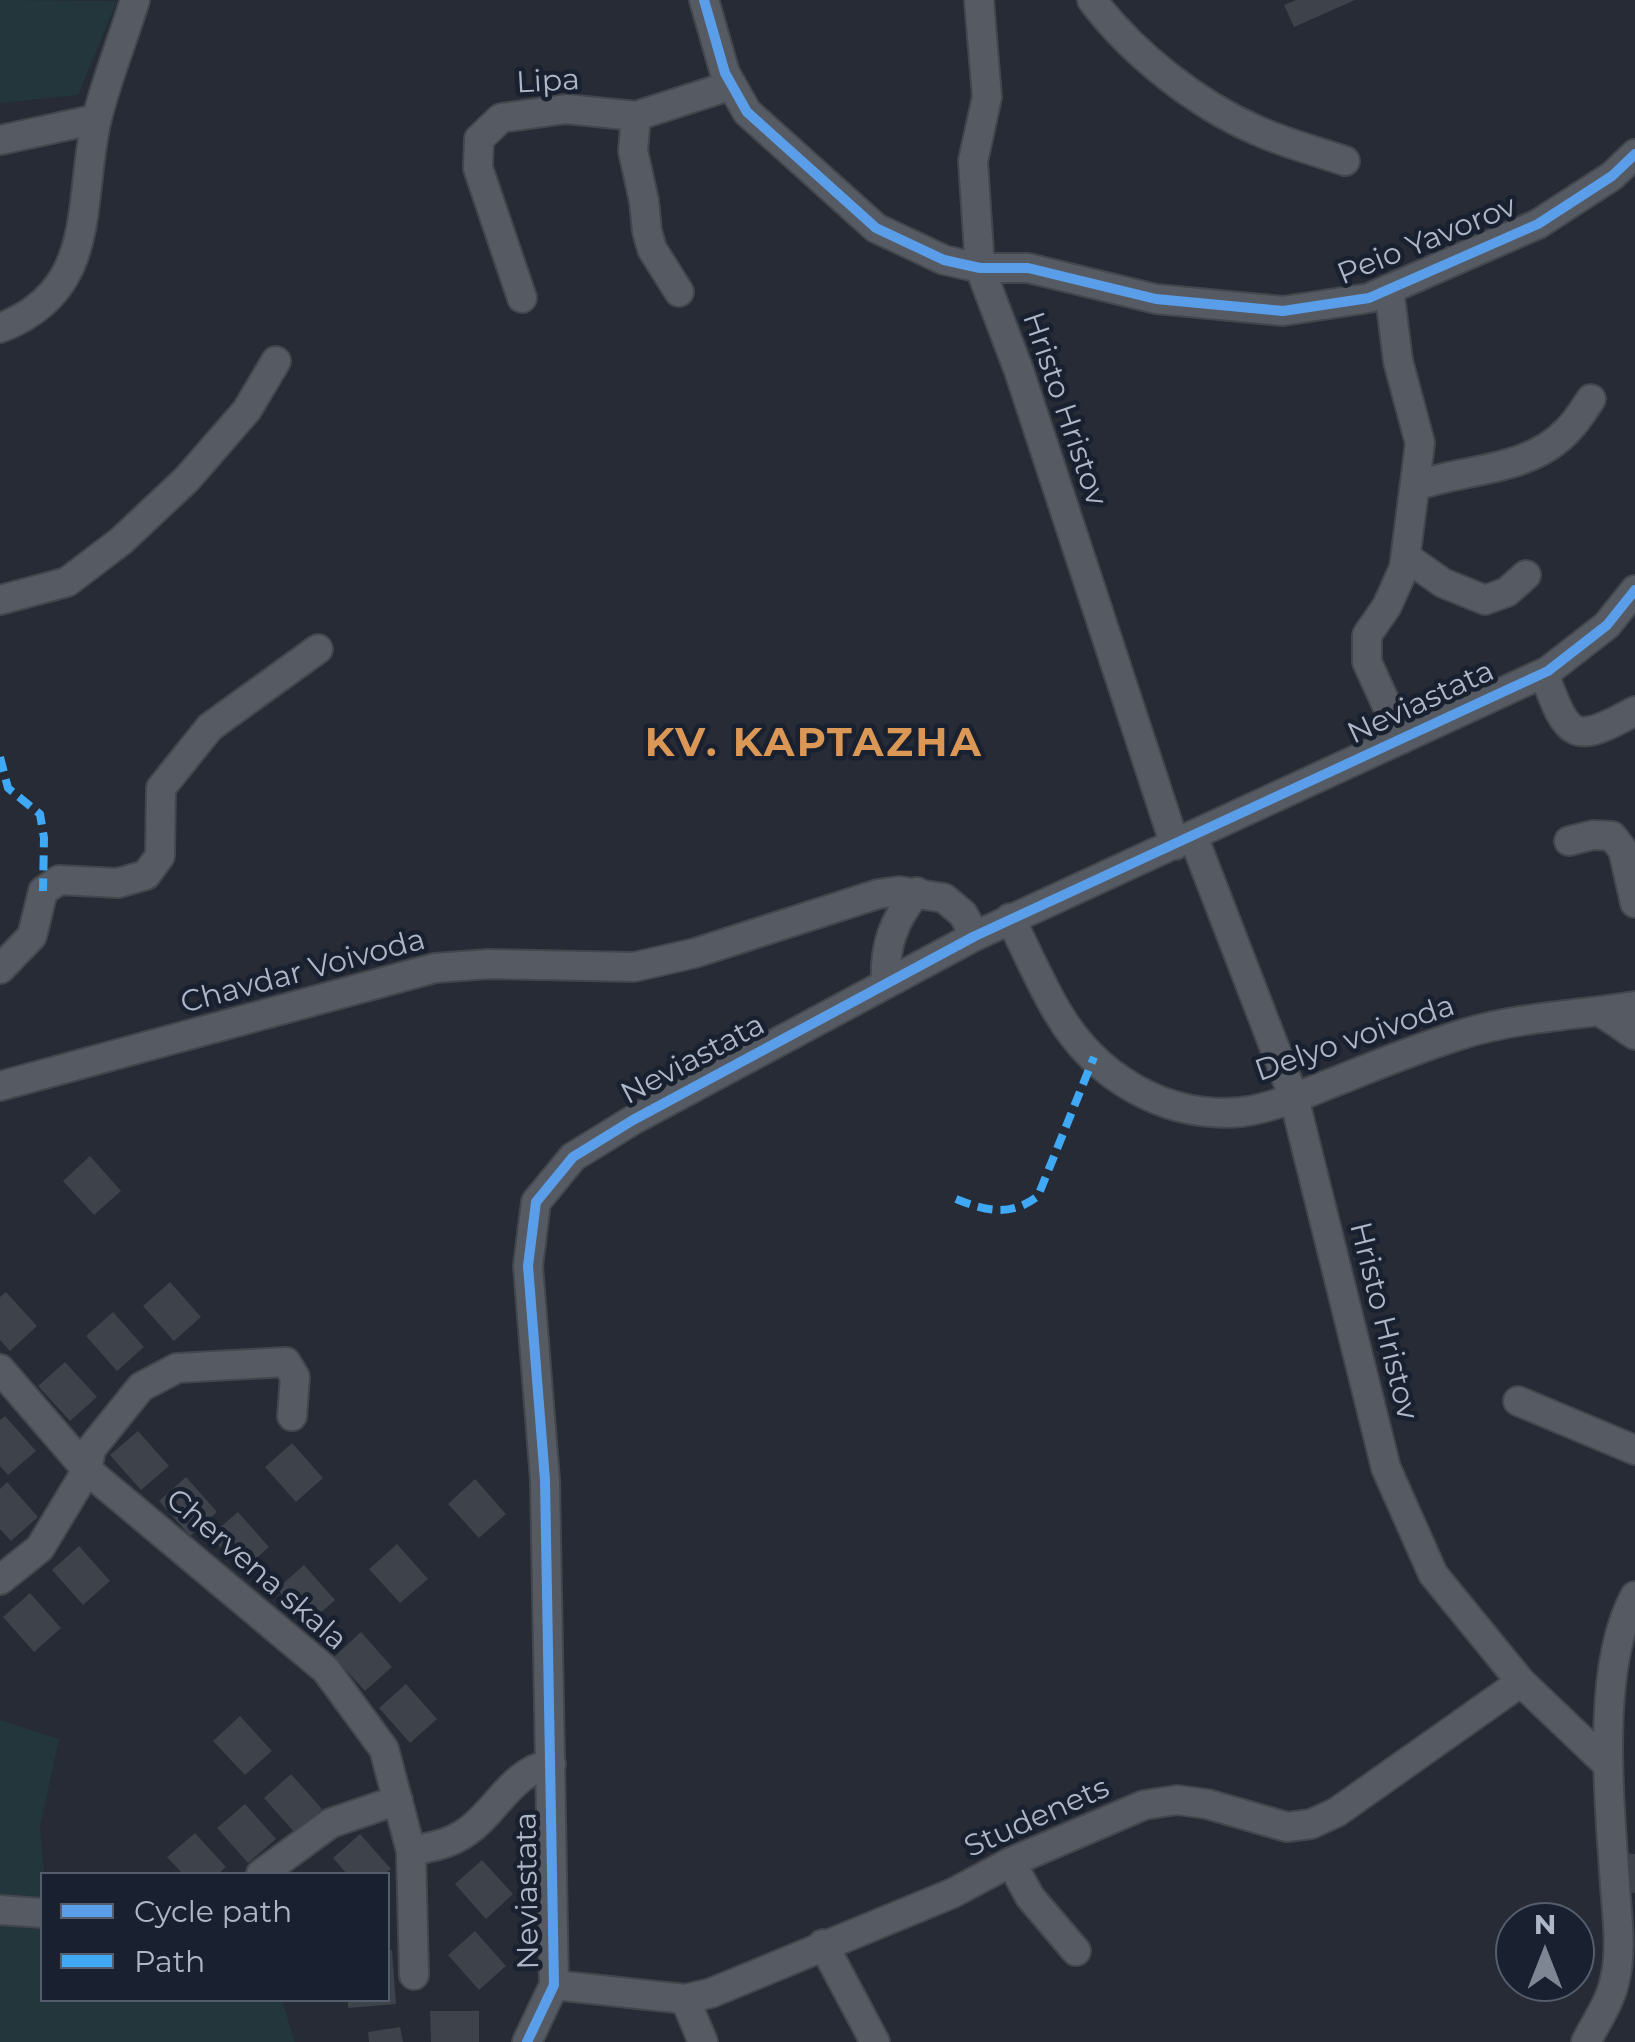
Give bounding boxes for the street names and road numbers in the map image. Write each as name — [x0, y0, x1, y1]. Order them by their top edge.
street label: Lipa — [515, 62, 581, 102]
street label: Peio Yavorov — [1332, 189, 1522, 293]
street label: Hristo Hristov — [1014, 307, 1114, 511]
street label: Neviastata — [1342, 653, 1500, 753]
street label: Chavdar Voivoda — [177, 922, 429, 1022]
street label: Delyo voivoda — [1250, 988, 1460, 1090]
street label: Neviastata — [615, 1007, 771, 1113]
street label: Hristo Hristov — [1341, 1218, 1425, 1424]
street label: Chervena skala — [158, 1482, 354, 1658]
street label: Studenets — [959, 1770, 1115, 1866]
street label: Neviastata — [509, 1812, 547, 1970]

